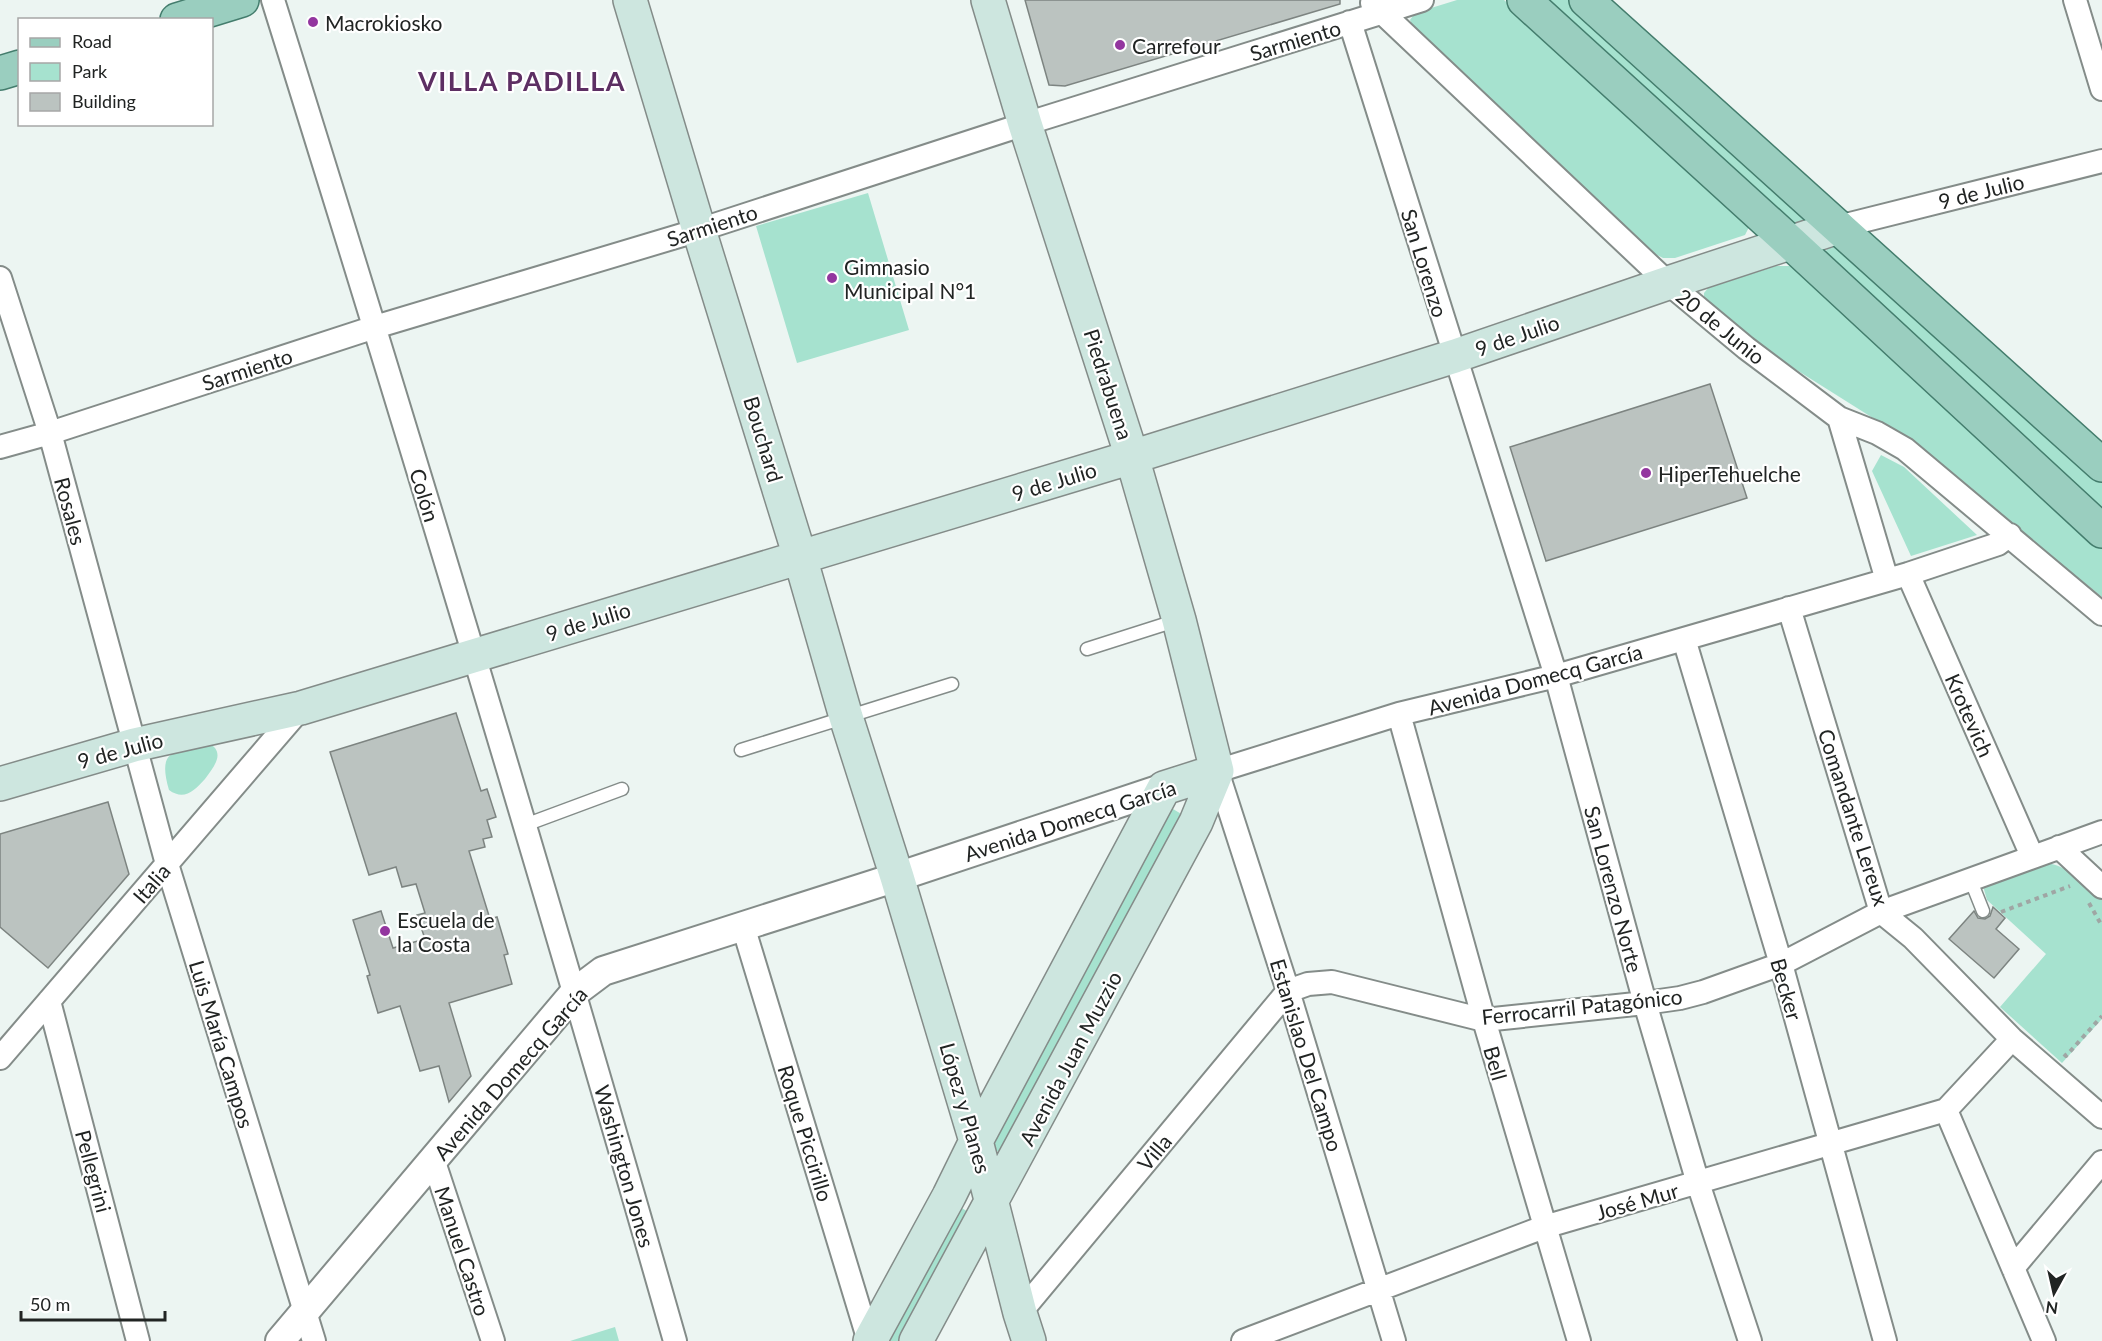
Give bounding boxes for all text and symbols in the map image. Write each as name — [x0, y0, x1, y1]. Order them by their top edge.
place label: Macrokiosko — [325, 10, 443, 35]
street label: Sarmiento — [1247, 14, 1344, 66]
marker: Macrokiosko — [306, 15, 320, 29]
legend — [18, 18, 213, 126]
text: Road — [72, 30, 112, 52]
place label: Carrefour — [1132, 33, 1221, 58]
marker: Carrefour — [1113, 38, 1127, 52]
text: Park — [72, 60, 108, 82]
district label: VILLA PADILLA — [417, 64, 626, 97]
text: Building — [72, 90, 136, 112]
street label: 9 de Julio — [1936, 168, 2026, 214]
street label: Sarmiento — [664, 199, 760, 251]
street label: San Lorenzo — [1397, 206, 1453, 320]
place label: Gimnasio Municipal N°1 — [844, 254, 976, 303]
marker: Gimnasio Municipal N°1 — [825, 271, 839, 285]
street label: 20 de Junio — [1672, 283, 1770, 369]
street label: 9 de Julio — [1472, 309, 1562, 361]
street label: Piedrabuena — [1079, 325, 1139, 443]
street label: Sarmiento — [199, 343, 295, 395]
street label: Bouchard — [739, 393, 789, 485]
street label: 9 de Julio — [1009, 456, 1100, 506]
place label: HiperTehuelche — [1658, 461, 1801, 486]
street label: Colón — [405, 465, 445, 525]
marker: HiperTehuelche — [1639, 466, 1653, 480]
street label: Rosales — [50, 474, 92, 548]
street label: 9 de Julio — [543, 596, 634, 646]
street label: Avenida Domecq García — [1425, 638, 1645, 720]
street label: Krotevich — [1941, 669, 1999, 761]
street label: Comandante Lereux — [1814, 725, 1895, 909]
street label: 9 de Julio — [75, 727, 166, 773]
street label: Avenida Domecq García — [961, 774, 1179, 866]
street label: San Lorenzo Norte — [1580, 803, 1648, 975]
street label: Italia — [127, 858, 175, 908]
place label: Escuela de la Costa — [397, 907, 495, 956]
marker: Escuela de la Costa — [378, 924, 392, 938]
street label: Becker — [1766, 955, 1808, 1023]
street label: Estanislao Del Campo — [1266, 956, 1348, 1154]
street label: Luis María Campos — [185, 957, 259, 1131]
street label: Avenida Juan Muzzio — [1014, 967, 1126, 1149]
street label: Avenida Domecq García — [428, 981, 592, 1165]
street label: Ferrocarril Patagónico — [1480, 983, 1684, 1029]
street label: López y Planes — [935, 1040, 997, 1176]
street label: Bell — [1479, 1043, 1513, 1083]
street label: Roque Piccirillo — [773, 1062, 839, 1204]
street label: Washington Jones — [590, 1082, 660, 1250]
street label: Pellegrini — [71, 1127, 117, 1215]
street label: Villa — [1132, 1129, 1176, 1175]
street label: José Mur — [1593, 1177, 1681, 1225]
street label: Manuel Castro — [430, 1183, 496, 1319]
north arrow — [2024, 1263, 2084, 1323]
scale bar — [21, 1284, 165, 1322]
text: 50 m — [30, 1293, 70, 1315]
text: N — [2044, 1298, 2059, 1319]

